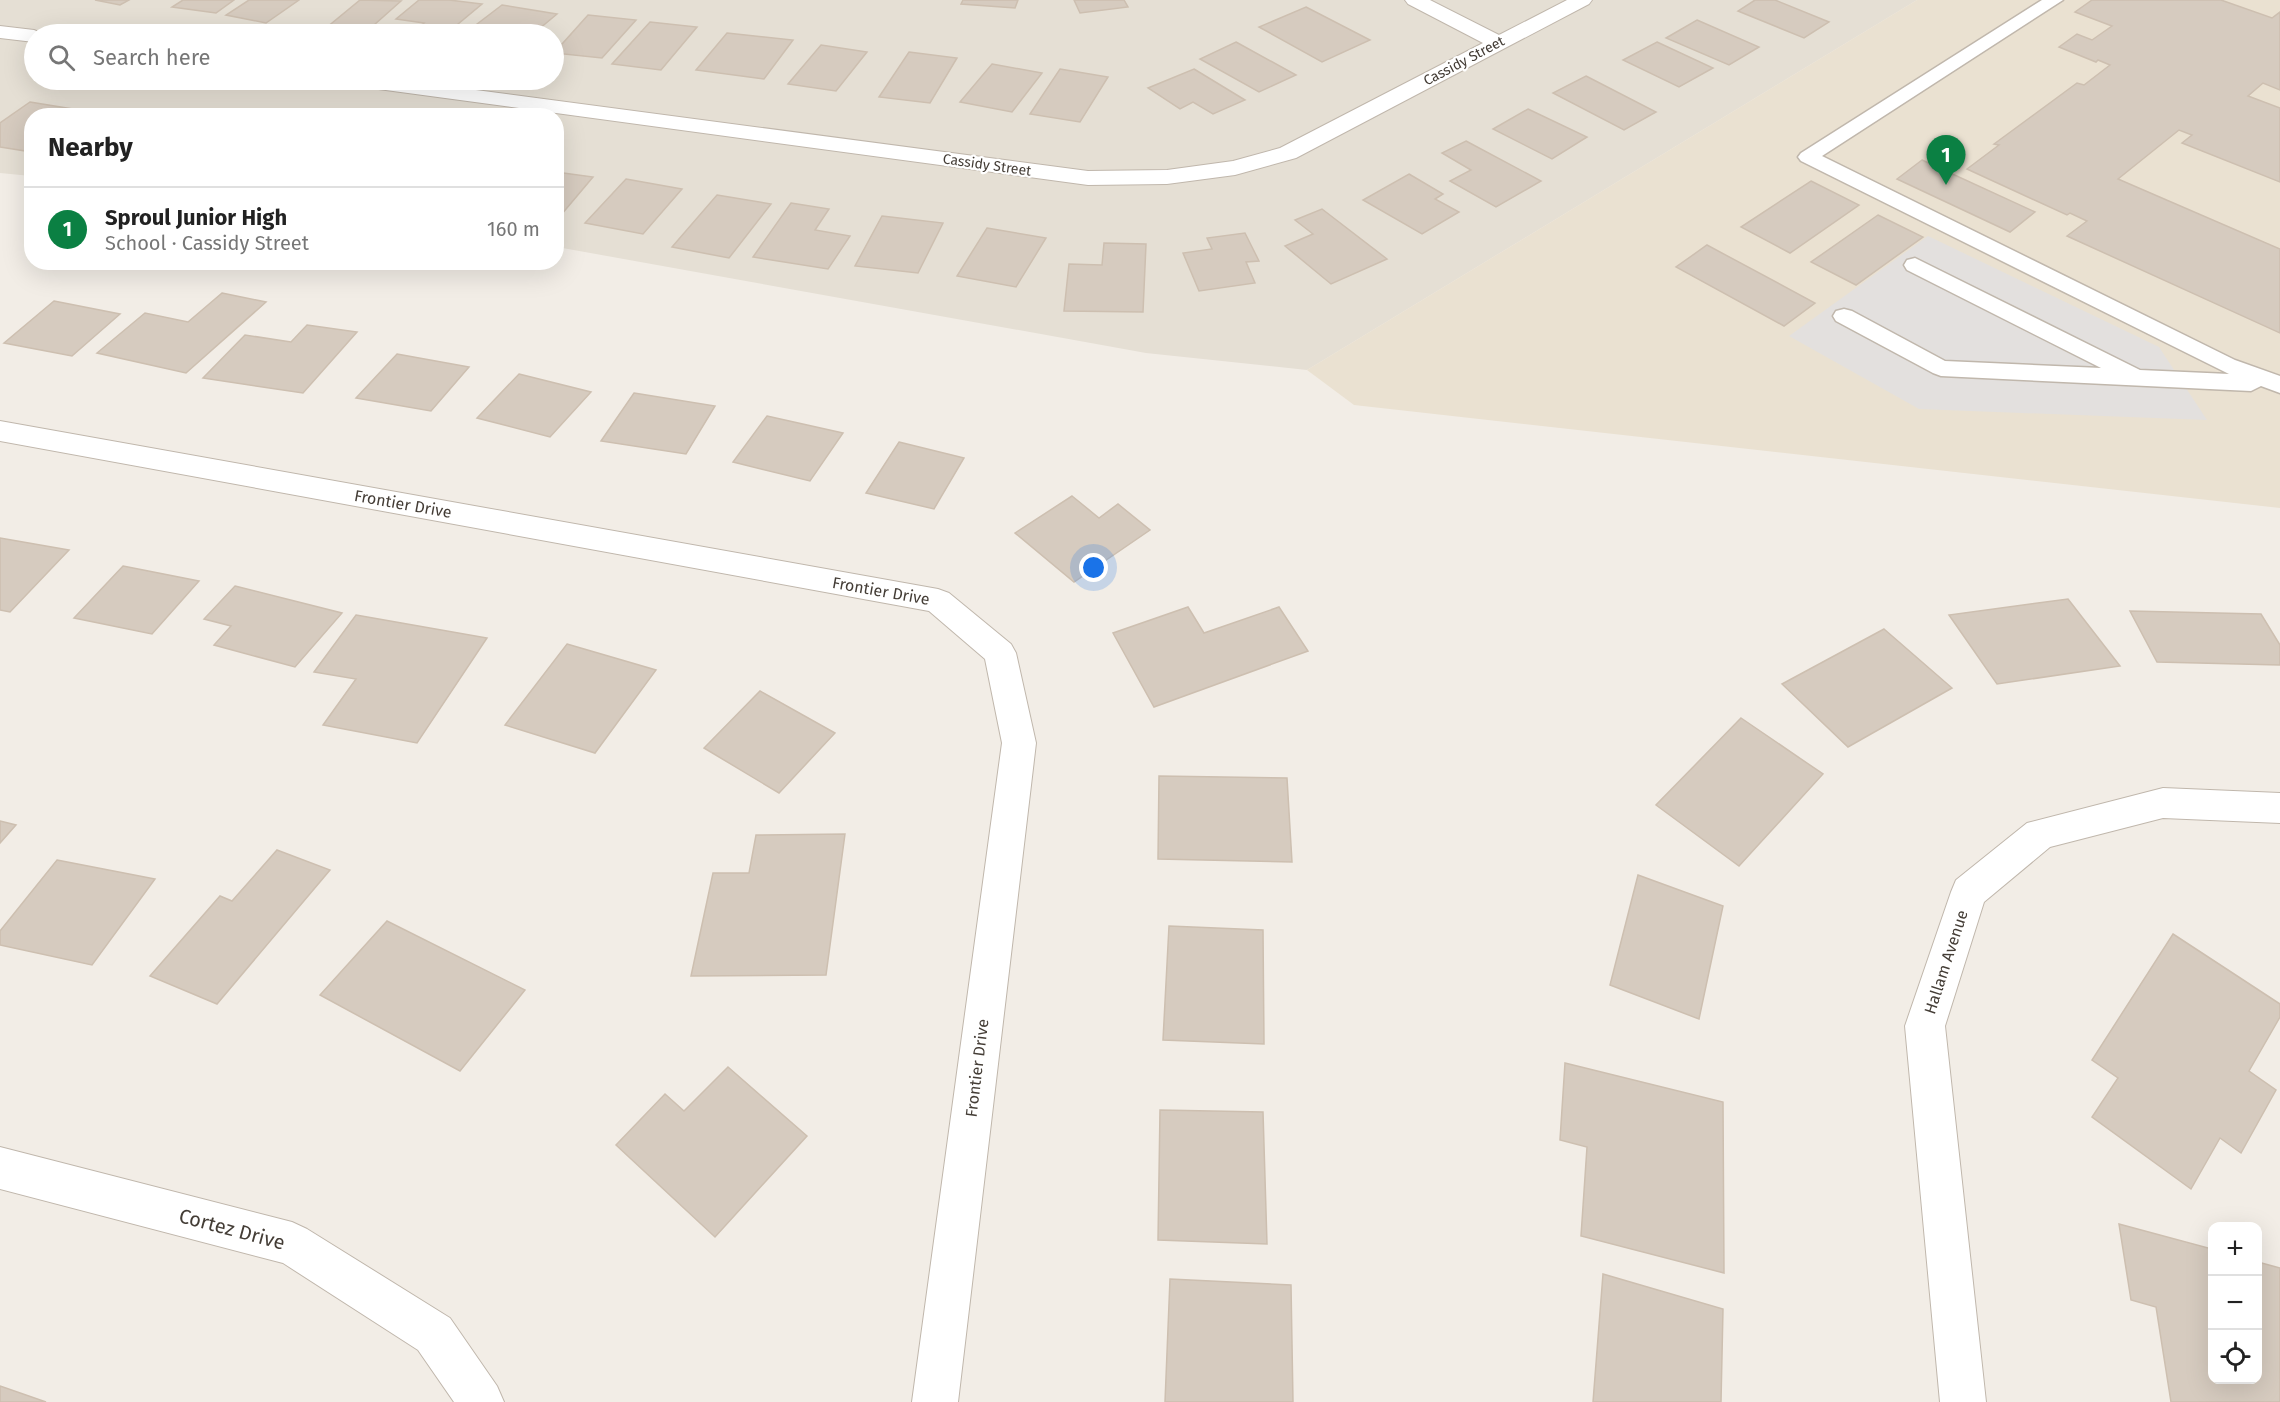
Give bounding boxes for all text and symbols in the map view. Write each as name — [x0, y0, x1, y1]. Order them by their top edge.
search box — [24, 24, 564, 90]
street label: Cassidy Street — [1421, 32, 1508, 89]
icon: search — [45, 41, 78, 74]
text: Search here — [93, 44, 211, 71]
text: Nearby — [48, 132, 133, 163]
pin: 1 — [1926, 136, 1966, 185]
street label: Cassidy Street — [942, 150, 1033, 180]
text: Sproul Junior High — [105, 204, 287, 231]
text: 1 — [63, 217, 72, 241]
text: 160 m — [487, 217, 540, 241]
text: School · Cassidy Street — [105, 231, 309, 255]
street label: Frontier Drive — [353, 486, 453, 522]
your location — [1079, 553, 1108, 582]
street label: Frontier Drive — [831, 573, 931, 609]
street label: Hallam Avenue — [1920, 907, 1972, 1017]
street label: Frontier Drive — [962, 1018, 992, 1118]
street label: Cortez Drive — [176, 1203, 288, 1255]
map controls — [2208, 1222, 2262, 1384]
button: + — [2208, 1222, 2262, 1276]
button: − — [2208, 1276, 2262, 1330]
button: locate — [2208, 1330, 2262, 1384]

